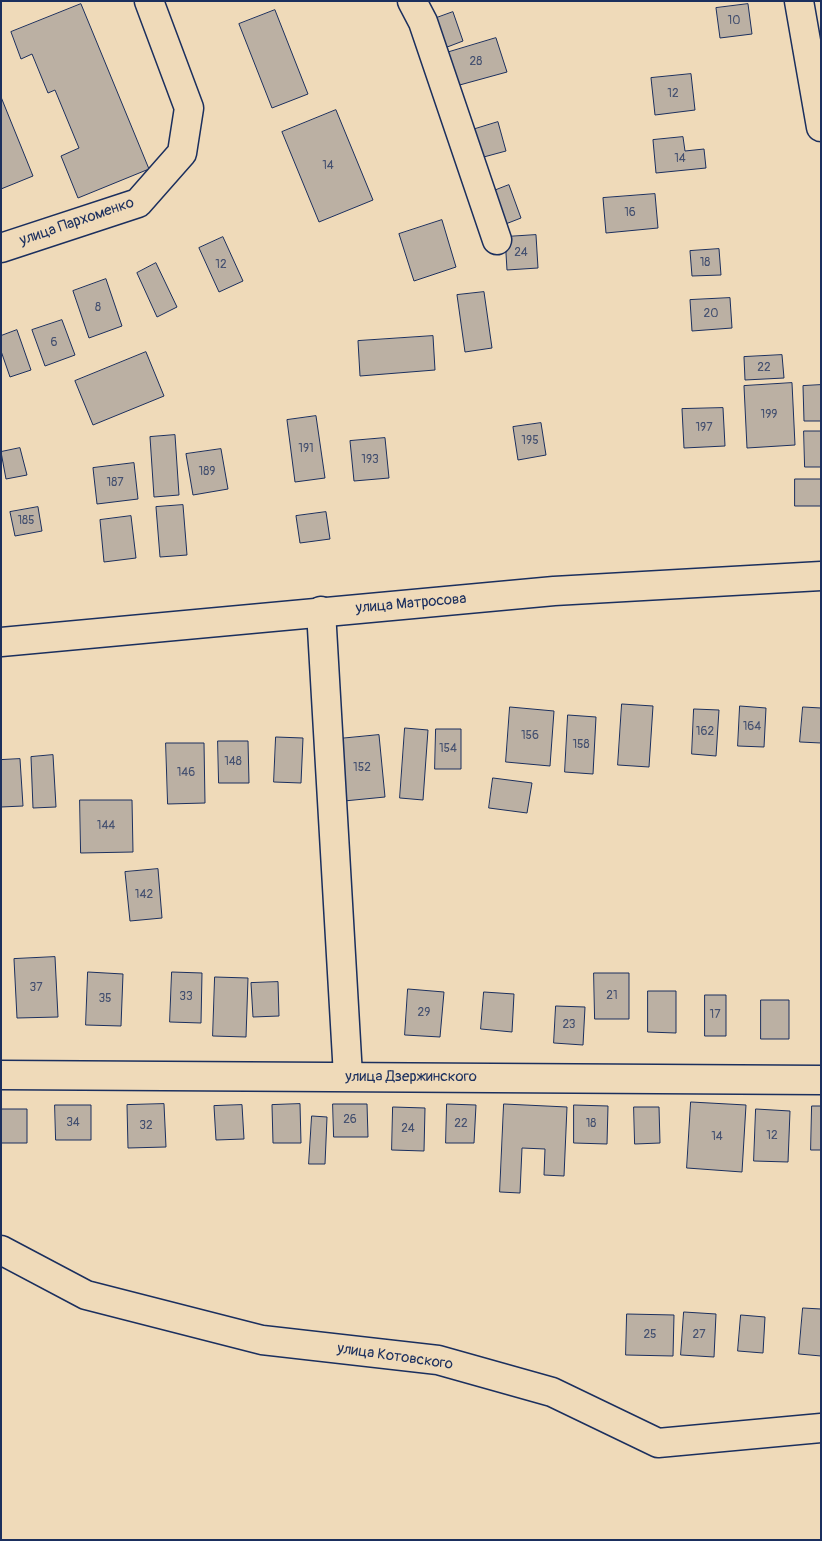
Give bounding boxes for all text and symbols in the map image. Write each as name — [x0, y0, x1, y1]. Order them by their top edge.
house number: 10 — [728, 14, 740, 28]
house number: 28 — [470, 55, 482, 69]
house number: 12 — [667, 87, 679, 101]
house number: 14 — [674, 152, 686, 166]
house number: 14 — [322, 159, 334, 173]
street label: улица Пархоменко — [17, 194, 137, 250]
house number: 16 — [624, 206, 636, 220]
house number: 24 — [514, 246, 528, 260]
house number: 18 — [700, 256, 710, 270]
house number: 12 — [215, 258, 227, 272]
house number: 8 — [95, 301, 101, 315]
house number: 20 — [704, 307, 718, 321]
house number: 6 — [51, 336, 57, 350]
house number: 22 — [757, 361, 771, 375]
house number: 199 — [760, 408, 778, 422]
house number: 197 — [695, 421, 713, 435]
house number: 195 — [521, 434, 539, 448]
house number: 191 — [298, 442, 314, 456]
house number: 193 — [361, 453, 379, 467]
house number: 189 — [199, 465, 215, 479]
house number: 187 — [106, 476, 124, 490]
house number: 185 — [17, 514, 35, 528]
street label: улица Матросова — [355, 590, 467, 618]
house number: 164 — [743, 720, 761, 734]
house number: 162 — [696, 725, 714, 739]
house number: 156 — [521, 729, 539, 743]
house number: 158 — [572, 738, 590, 752]
house number: 154 — [439, 742, 457, 756]
house number: 148 — [224, 755, 242, 769]
house number: 152 — [353, 761, 371, 775]
house number: 146 — [177, 766, 195, 780]
house number: 144 — [97, 819, 115, 833]
house number: 142 — [135, 888, 153, 902]
house number: 37 — [29, 981, 43, 995]
house number: 21 — [606, 989, 618, 1003]
house number: 33 — [179, 990, 193, 1004]
house number: 35 — [98, 992, 112, 1006]
house number: 29 — [418, 1006, 430, 1020]
house number: 17 — [709, 1008, 721, 1022]
house number: 23 — [562, 1018, 576, 1032]
street label: улица Дзержинского — [345, 1068, 477, 1086]
house number: 26 — [343, 1113, 357, 1127]
house number: 34 — [66, 1116, 80, 1130]
house number: 22 — [454, 1117, 468, 1131]
house number: 18 — [586, 1117, 596, 1131]
house number: 32 — [139, 1119, 153, 1133]
house number: 24 — [401, 1122, 415, 1136]
house number: 12 — [766, 1129, 778, 1143]
house number: 14 — [711, 1130, 723, 1144]
house number: 25 — [643, 1328, 657, 1342]
house number: 27 — [692, 1328, 706, 1342]
street label: улица Котовского — [336, 1340, 454, 1374]

